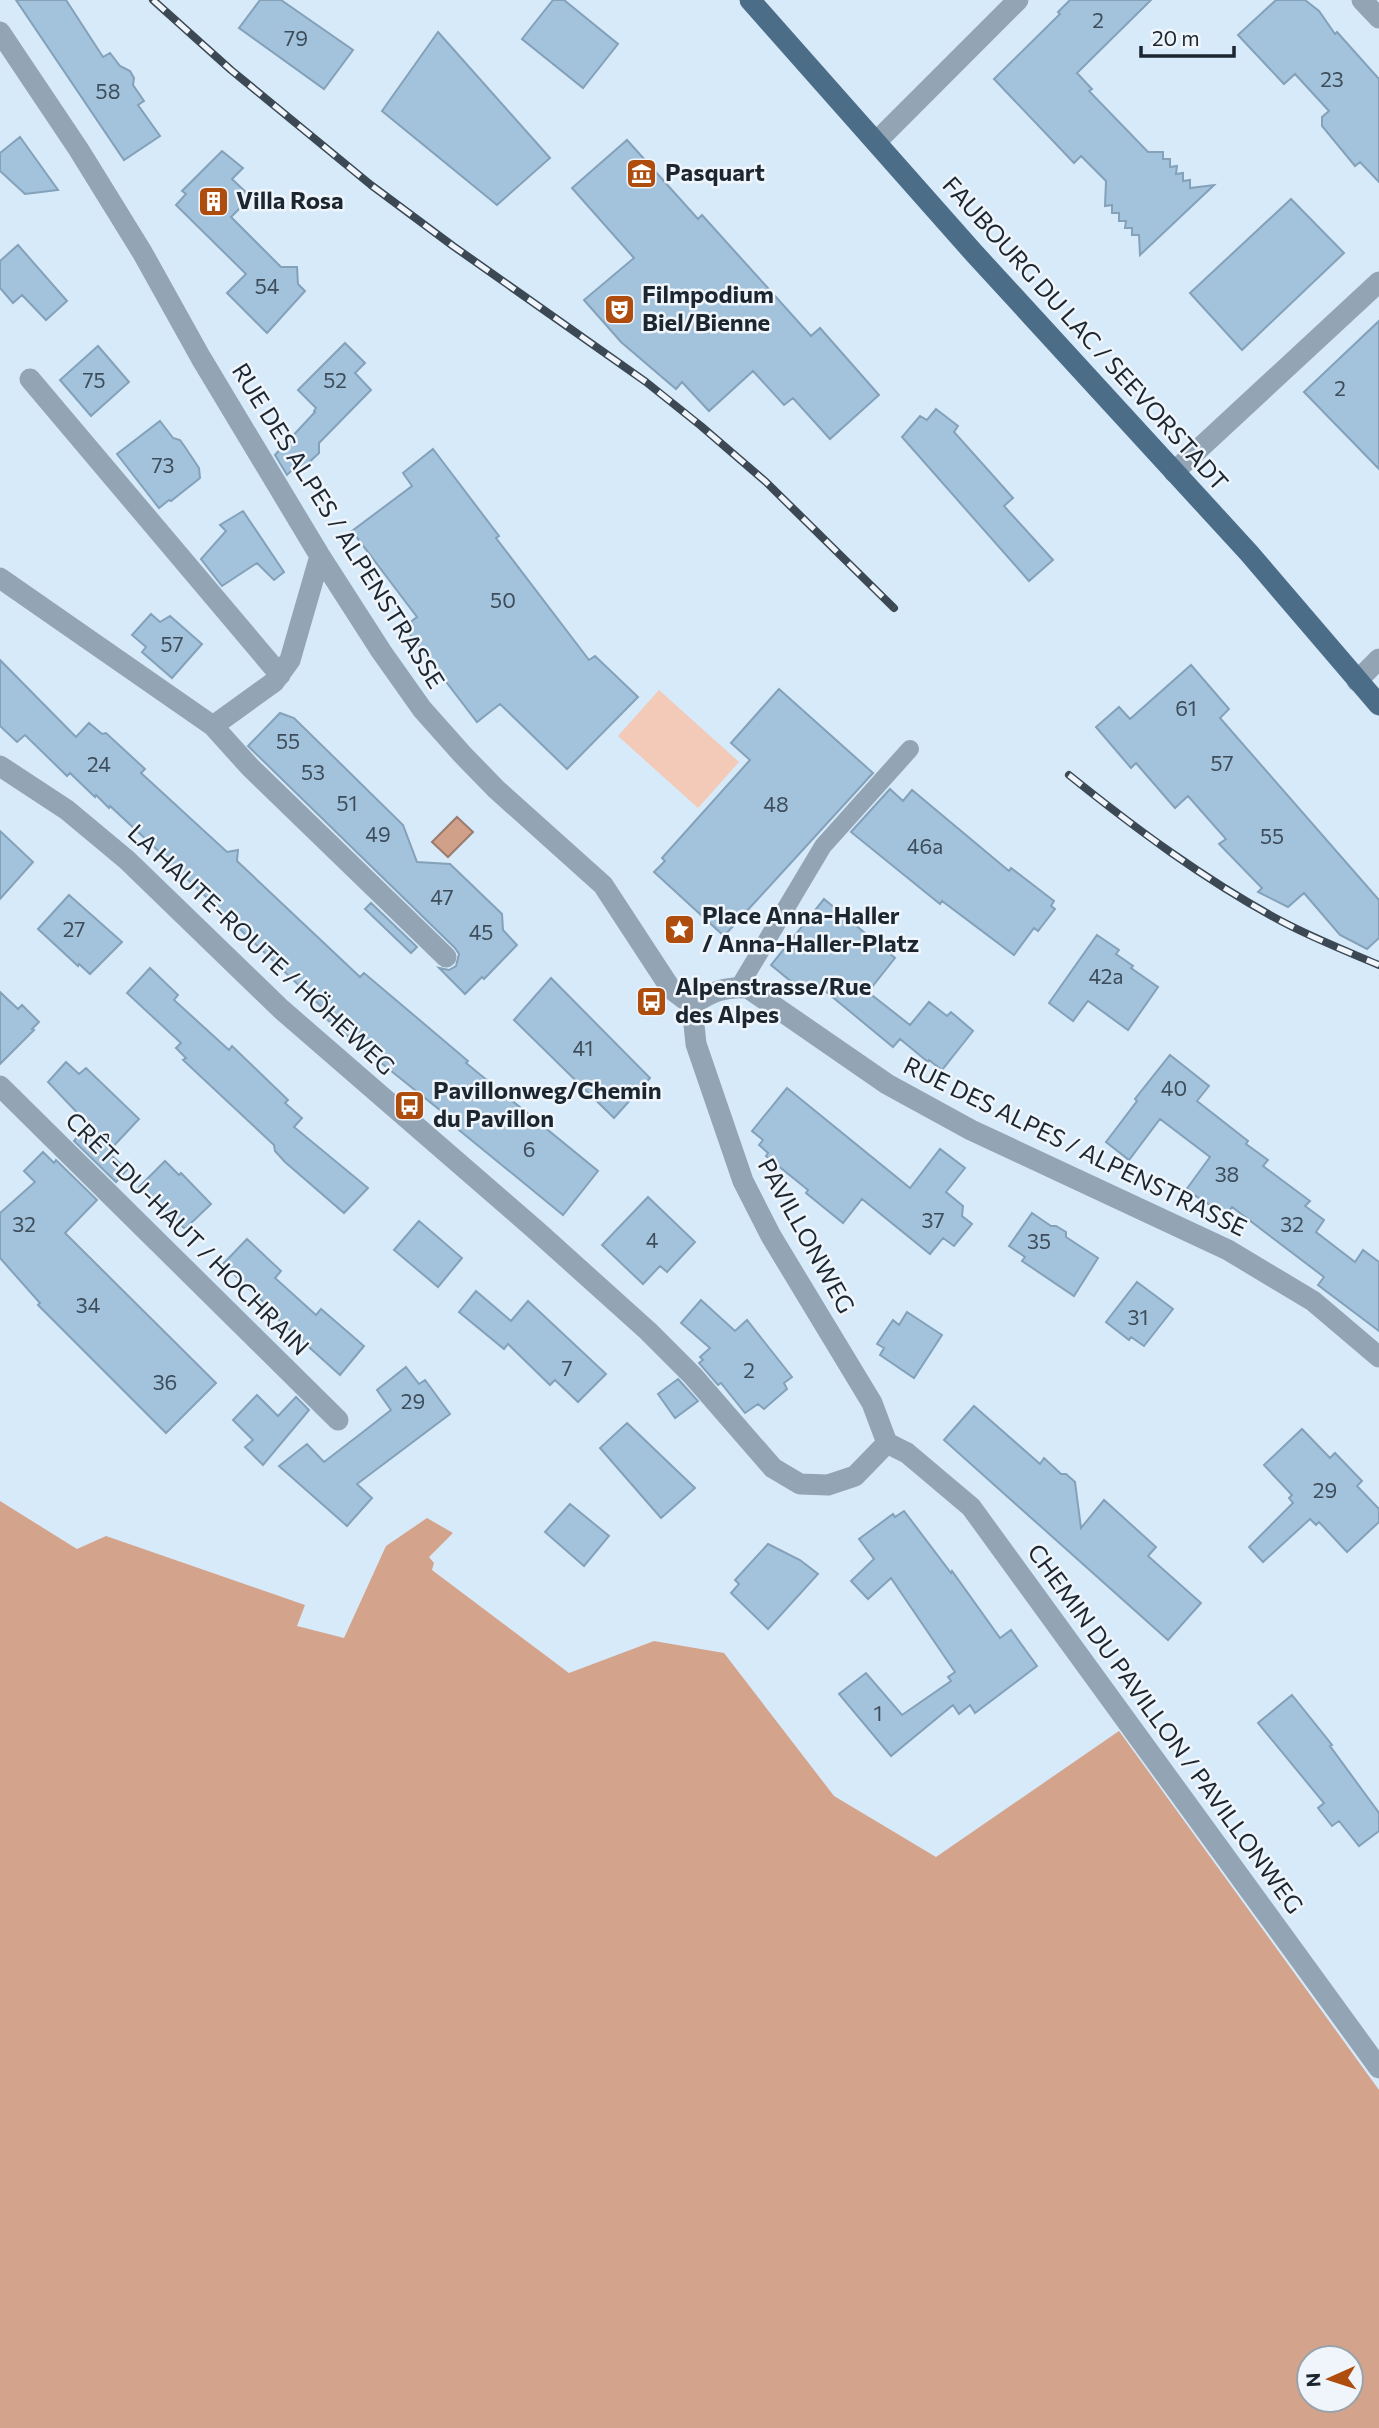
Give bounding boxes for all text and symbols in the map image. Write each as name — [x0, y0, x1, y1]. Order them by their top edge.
house number: 2 — [1092, 7, 1104, 32]
scale bar — [1141, 14, 1234, 58]
house number: 79 — [284, 25, 308, 50]
text: 20 m — [1152, 25, 1200, 50]
house number: 23 — [1320, 66, 1344, 91]
house number: 58 — [96, 78, 120, 103]
museum icon: Pasquart — [625, 156, 659, 190]
place label: Pasquart — [665, 157, 765, 186]
street label: FAUBOURG DU LAC / SEEVORSTADT — [937, 170, 1235, 496]
building icon: Villa Rosa — [196, 184, 230, 218]
place label: Villa Rosa — [236, 185, 344, 214]
house number: 54 — [255, 273, 280, 298]
place label: Filmpodium Biel/Bienne — [642, 279, 774, 336]
theatre icon: Filmpodium Biel/Bienne — [602, 292, 636, 326]
street label: RUE DES ALPES / ALPENSTRASSE — [227, 357, 452, 693]
house number: 75 — [82, 367, 106, 392]
house number: 52 — [323, 367, 347, 392]
house number: 2 — [1334, 375, 1346, 400]
house number: 73 — [151, 452, 175, 477]
house number: 50 — [490, 587, 516, 612]
house number: 57 — [160, 631, 184, 656]
house number: 61 — [1175, 695, 1197, 720]
house number: 55 — [276, 728, 300, 753]
house number: 57 — [1210, 750, 1234, 775]
house number: 24 — [87, 751, 111, 776]
house number: 53 — [301, 759, 325, 784]
house number: 51 — [336, 790, 358, 815]
house number: 48 — [763, 791, 789, 816]
street label: LA HAUTE-ROUTE / HÖHEWEG — [122, 817, 402, 1080]
house number: 49 — [365, 821, 391, 846]
house number: 55 — [1260, 823, 1284, 848]
house number: 46a — [907, 833, 943, 858]
house number: 47 — [430, 884, 454, 909]
place label: Place Anna-Haller / Anna-Haller-Platz — [702, 900, 919, 957]
place icon: Place Anna-Haller / Anna-Haller-Platz — [662, 913, 696, 947]
house number: 27 — [63, 916, 85, 941]
house number: 45 — [469, 919, 493, 944]
house number: 42a — [1089, 963, 1123, 988]
place label: Alpenstrasse/Rue des Alpes — [675, 971, 871, 1028]
bus stop icon: Alpenstrasse/Rue des Alpes — [635, 984, 669, 1018]
house number: 41 — [573, 1035, 593, 1060]
street label: RUE DES ALPES / ALPENSTRASSE — [899, 1050, 1252, 1242]
place label: Pavillonweg/Chemin du Pavillon — [433, 1075, 662, 1132]
house number: 40 — [1161, 1075, 1187, 1100]
bus stop icon: Pavillonweg/Chemin du Pavillon — [393, 1088, 427, 1122]
street label: CRÊT-DU-HAUT / HOCHRAIN — [60, 1105, 316, 1361]
house number: 6 — [523, 1136, 535, 1161]
street label: PAVILLONWEG — [753, 1153, 862, 1318]
house number: 38 — [1215, 1161, 1239, 1186]
house number: 37 — [922, 1207, 944, 1232]
house number: 32 — [12, 1211, 36, 1236]
house number: 32 — [1280, 1211, 1304, 1236]
house number: 4 — [646, 1227, 659, 1252]
house number: 35 — [1027, 1228, 1051, 1253]
house number: 34 — [76, 1292, 101, 1317]
house number: 31 — [1128, 1304, 1148, 1329]
house number: 7 — [561, 1355, 573, 1380]
house number: 2 — [743, 1357, 755, 1382]
house number: 36 — [153, 1369, 177, 1394]
house number: 29 — [401, 1388, 425, 1413]
house number: 29 — [1313, 1477, 1337, 1502]
street label: CHEMIN DU PAVILLON / PAVILLONWEG — [1022, 1538, 1310, 1919]
house number: 1 — [874, 1700, 882, 1725]
north arrow — [1295, 2344, 1365, 2414]
text: N — [1301, 2372, 1324, 2388]

